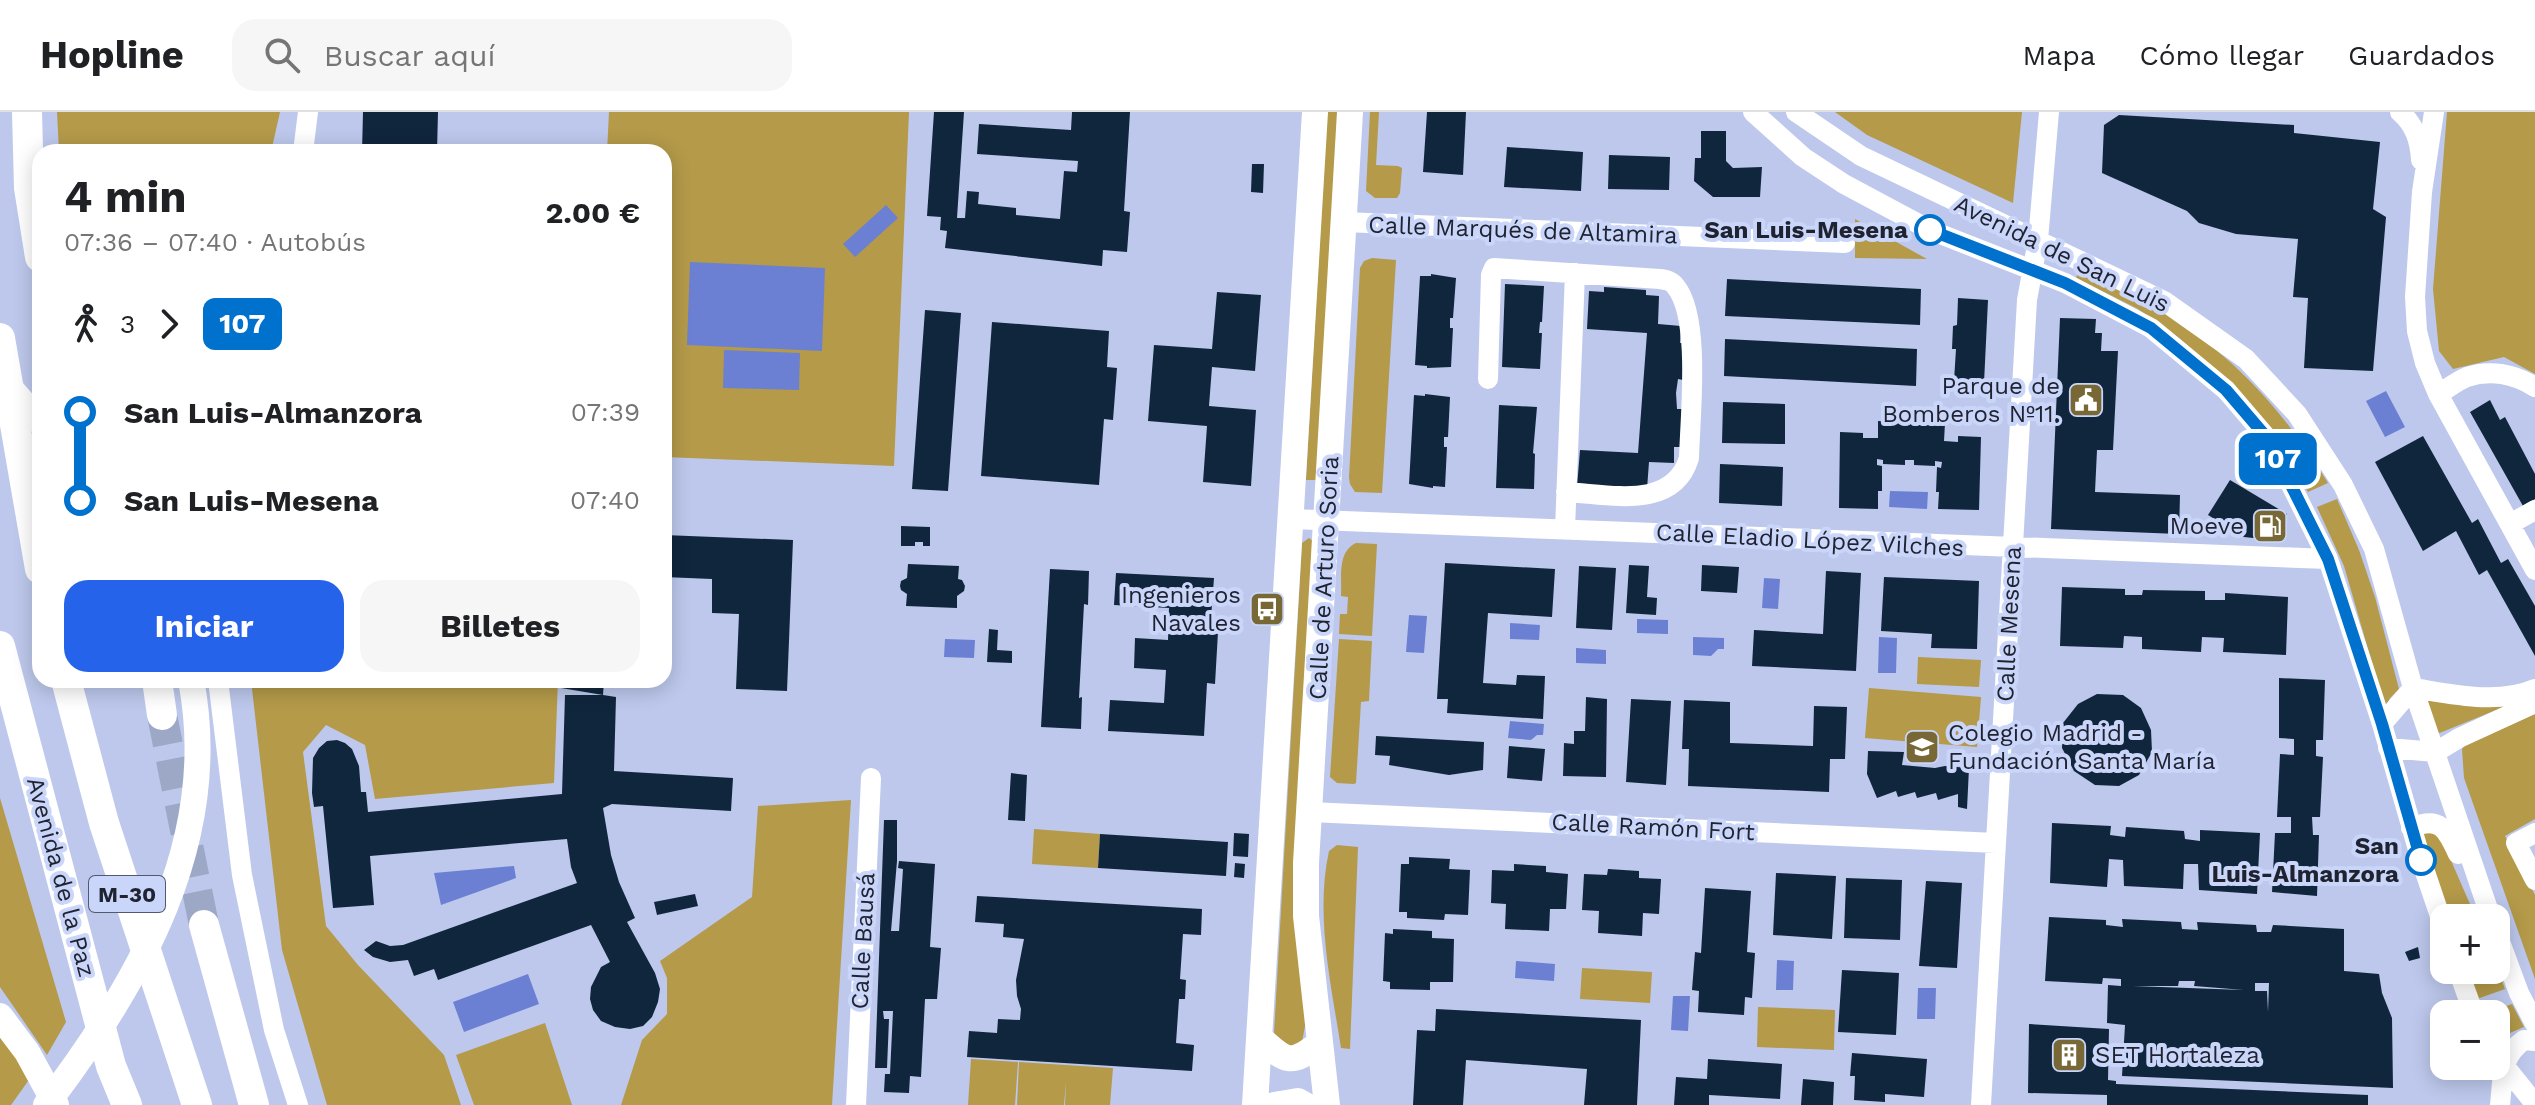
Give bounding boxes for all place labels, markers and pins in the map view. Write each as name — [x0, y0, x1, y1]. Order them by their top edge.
marker: San Luis-Mesena — [1915, 215, 1945, 245]
place label: San Luis-Mesena — [1704, 216, 1908, 244]
place label: Parque de Bomberos Nº11. — [1882, 372, 2060, 428]
public building icon: Parque de Bomberos Nº11. — [2067, 381, 2105, 419]
fuel station icon: Moeve — [2251, 507, 2289, 545]
place label: Moeve — [2169, 512, 2244, 540]
place label: Ingenieros Navales — [1121, 581, 1241, 637]
bus stop icon: Ingenieros Navales — [1248, 590, 1286, 628]
place label: Colegio Madrid - Fundación Santa María — [1948, 719, 2216, 775]
school or university icon: Colegio Madrid - Fundación Santa María — [1903, 728, 1941, 766]
place label: San Luis-Almanzora — [2212, 832, 2399, 888]
marker: San Luis-Almanzora — [2406, 845, 2436, 875]
building icon: SET Hortaleza — [2050, 1036, 2088, 1074]
place label: SET Hortaleza — [2095, 1041, 2260, 1069]

